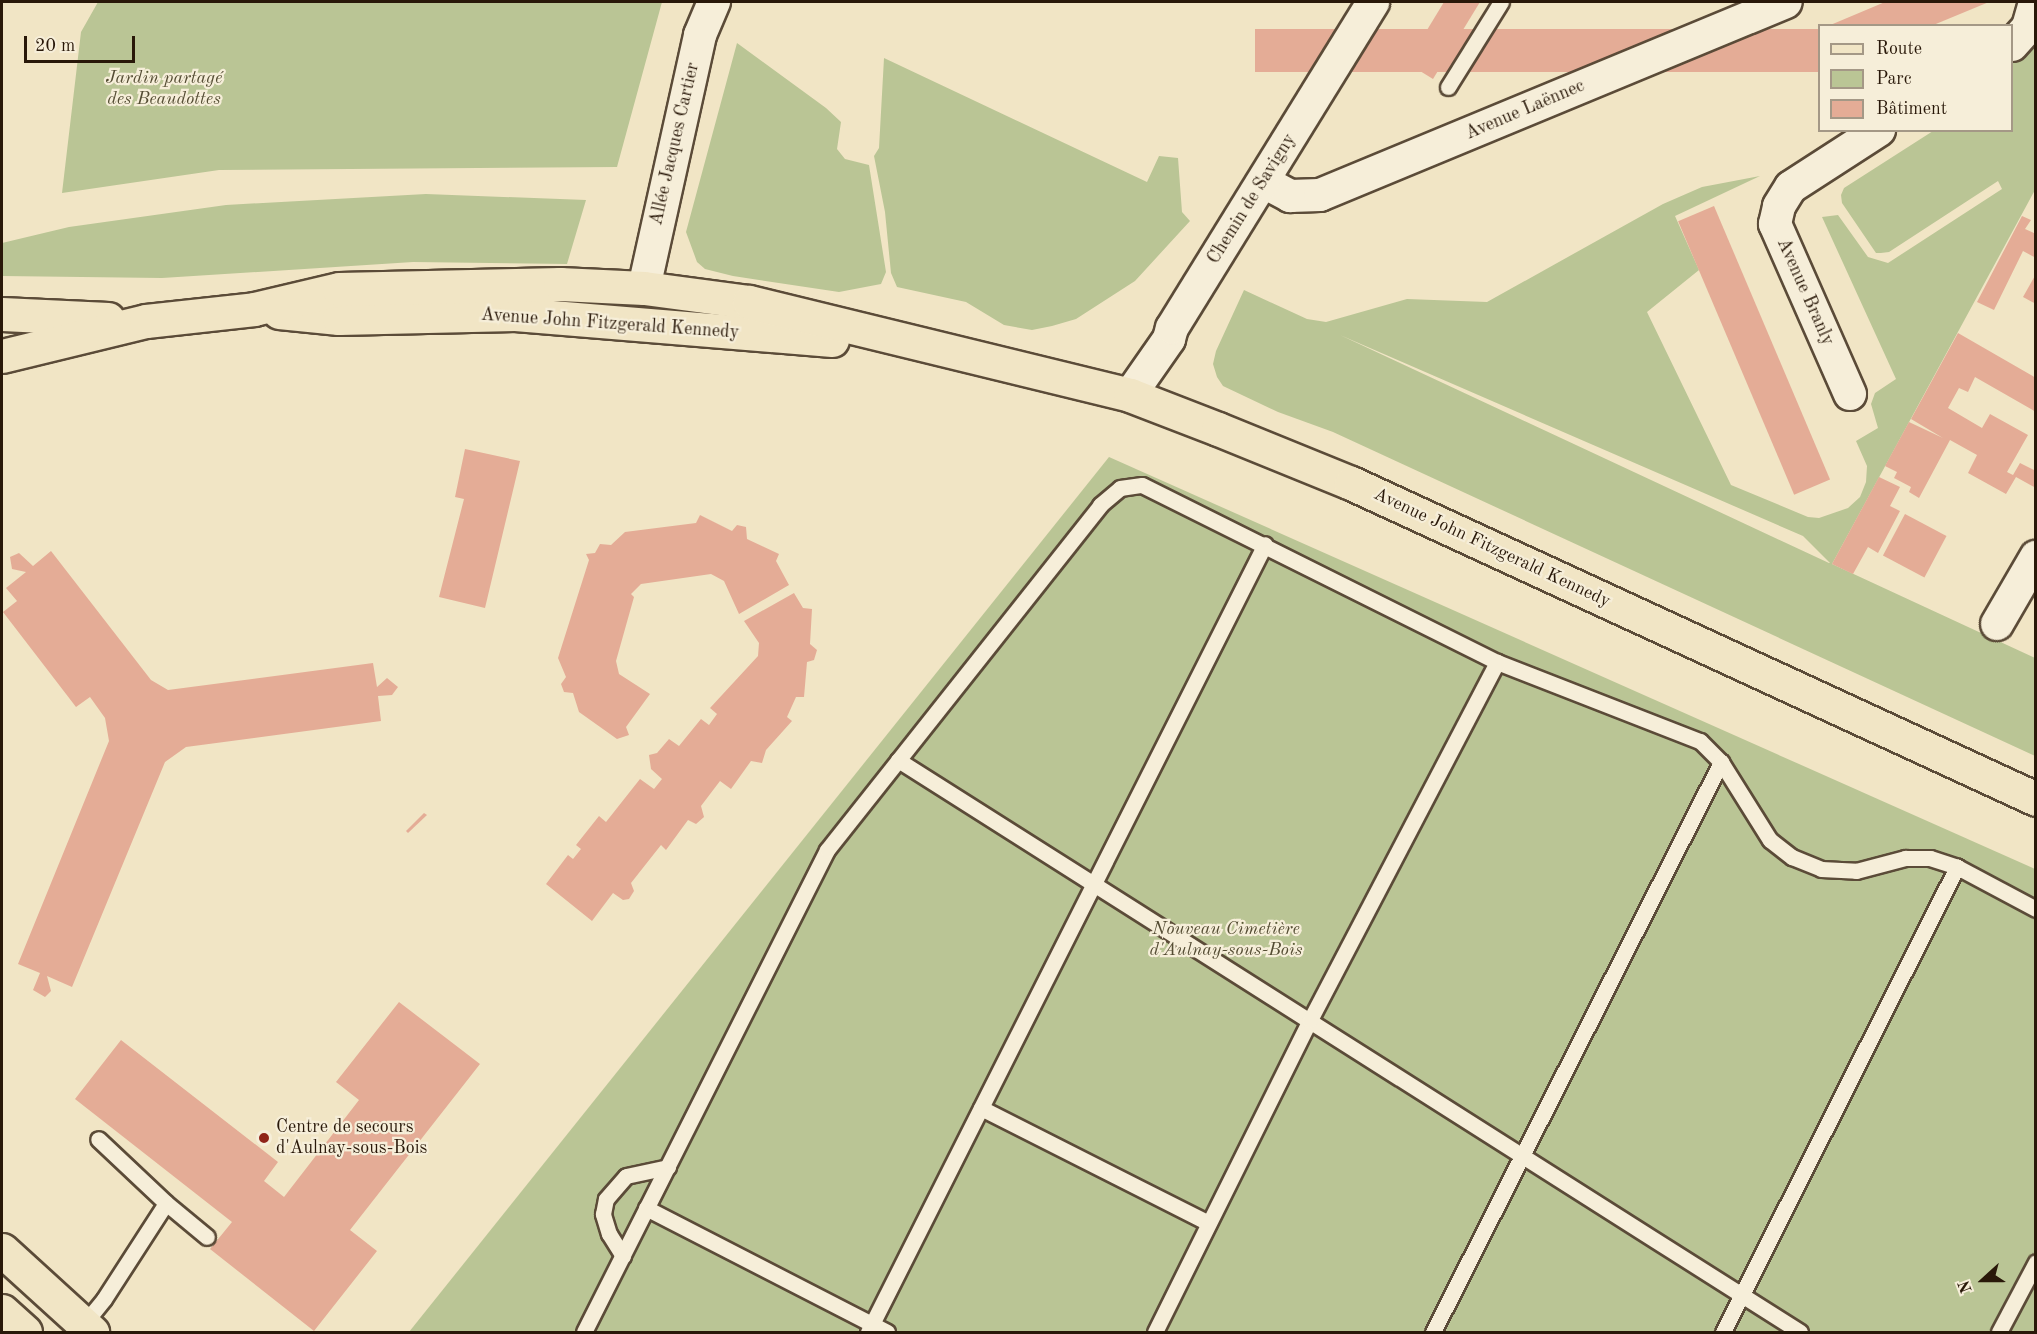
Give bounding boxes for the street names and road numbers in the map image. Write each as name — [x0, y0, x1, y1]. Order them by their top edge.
street label: Allée Jacques Cartier — [646, 60, 704, 228]
street label: Avenue Laënnec — [1462, 75, 1588, 145]
street label: Chemin de Savigny — [1203, 130, 1301, 268]
street label: Avenue Branly — [1772, 235, 1838, 349]
street label: Avenue John Fitzgerald Kennedy — [480, 304, 740, 344]
street label: Avenue John Fitzgerald Kennedy — [1370, 484, 1614, 612]

